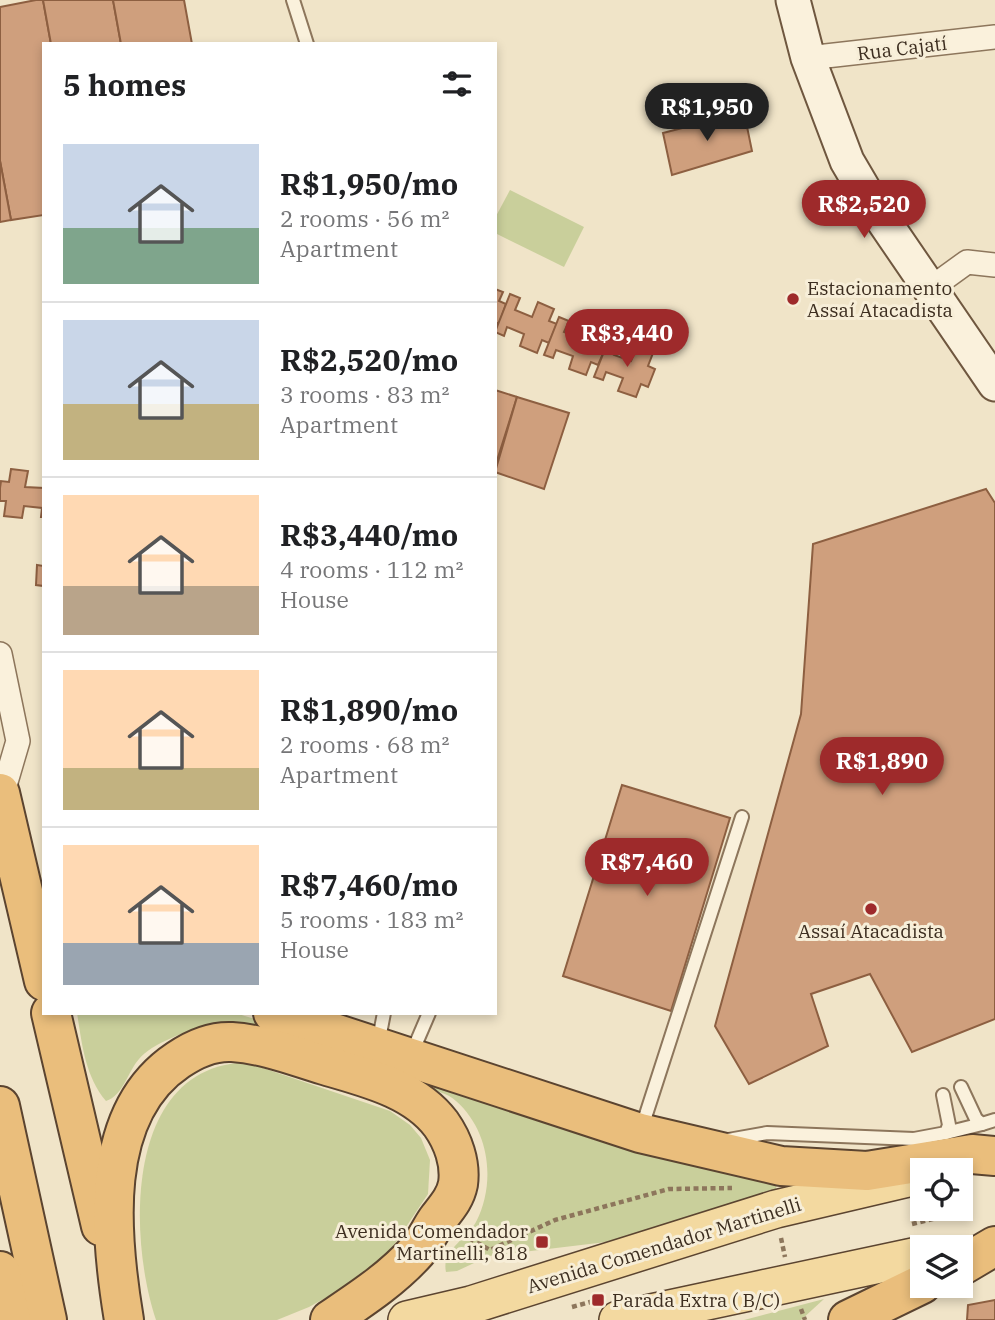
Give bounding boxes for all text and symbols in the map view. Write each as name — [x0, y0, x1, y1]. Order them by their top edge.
street label: Rua Cajatí — [856, 31, 948, 65]
text: 5 homes — [63, 65, 186, 104]
icon: filters — [438, 65, 476, 103]
pin: R$1,950 — [642, 83, 772, 143]
text: R$1,950 — [661, 91, 753, 121]
text: R$1,950/mo — [280, 164, 458, 203]
icon: home — [119, 172, 203, 256]
pin: R$2,520 — [799, 180, 929, 240]
text: R$2,520 — [818, 188, 910, 218]
text: 2 rooms · 56 m² — [280, 203, 450, 233]
text: Apartment — [280, 233, 398, 263]
place label: Estacionamento Assaí Atacadista — [807, 276, 953, 322]
marker: Estacionamento Assaí Atacadista — [785, 291, 801, 307]
pin: R$3,440 — [562, 310, 692, 369]
text: R$3,440 — [581, 317, 673, 347]
text: R$2,520/mo — [280, 340, 458, 379]
icon: home — [119, 348, 203, 432]
text: 3 rooms · 83 m² — [280, 379, 450, 409]
text: Apartment — [280, 409, 398, 439]
text: R$3,440/mo — [280, 515, 458, 554]
icon: home — [119, 523, 203, 607]
text: 4 rooms · 112 m² — [280, 554, 463, 584]
text: House — [280, 584, 349, 614]
text: R$1,890/mo — [280, 690, 458, 729]
icon: home — [119, 698, 203, 782]
text: 2 rooms · 68 m² — [280, 729, 450, 759]
pin: R$1,890 — [817, 738, 947, 797]
text: R$1,890 — [836, 745, 928, 775]
text: Apartment — [280, 759, 398, 789]
pin: R$7,460 — [582, 838, 712, 898]
text: R$7,460 — [601, 846, 693, 876]
text: R$7,460/mo — [280, 865, 458, 904]
icon: home — [119, 873, 203, 957]
marker: Assaí Atacadista — [863, 901, 879, 917]
text: 5 rooms · 183 m² — [280, 904, 463, 934]
place label: Assaí Atacadista — [798, 919, 944, 943]
text: House — [280, 934, 349, 964]
map controls — [910, 1158, 973, 1298]
button: locate — [910, 1158, 973, 1221]
street label: Avenida Comendador Martinelli — [524, 1192, 804, 1298]
place label: Avenida Comendador Martinelli, 818 — [335, 1219, 529, 1265]
marker: Avenida Comendador Martinelli, 818 — [534, 1234, 550, 1250]
button: layers — [910, 1235, 973, 1298]
place label: Parada Extra ( B/C) — [612, 1288, 780, 1312]
marker: Parada Extra ( B/C) — [590, 1292, 606, 1308]

